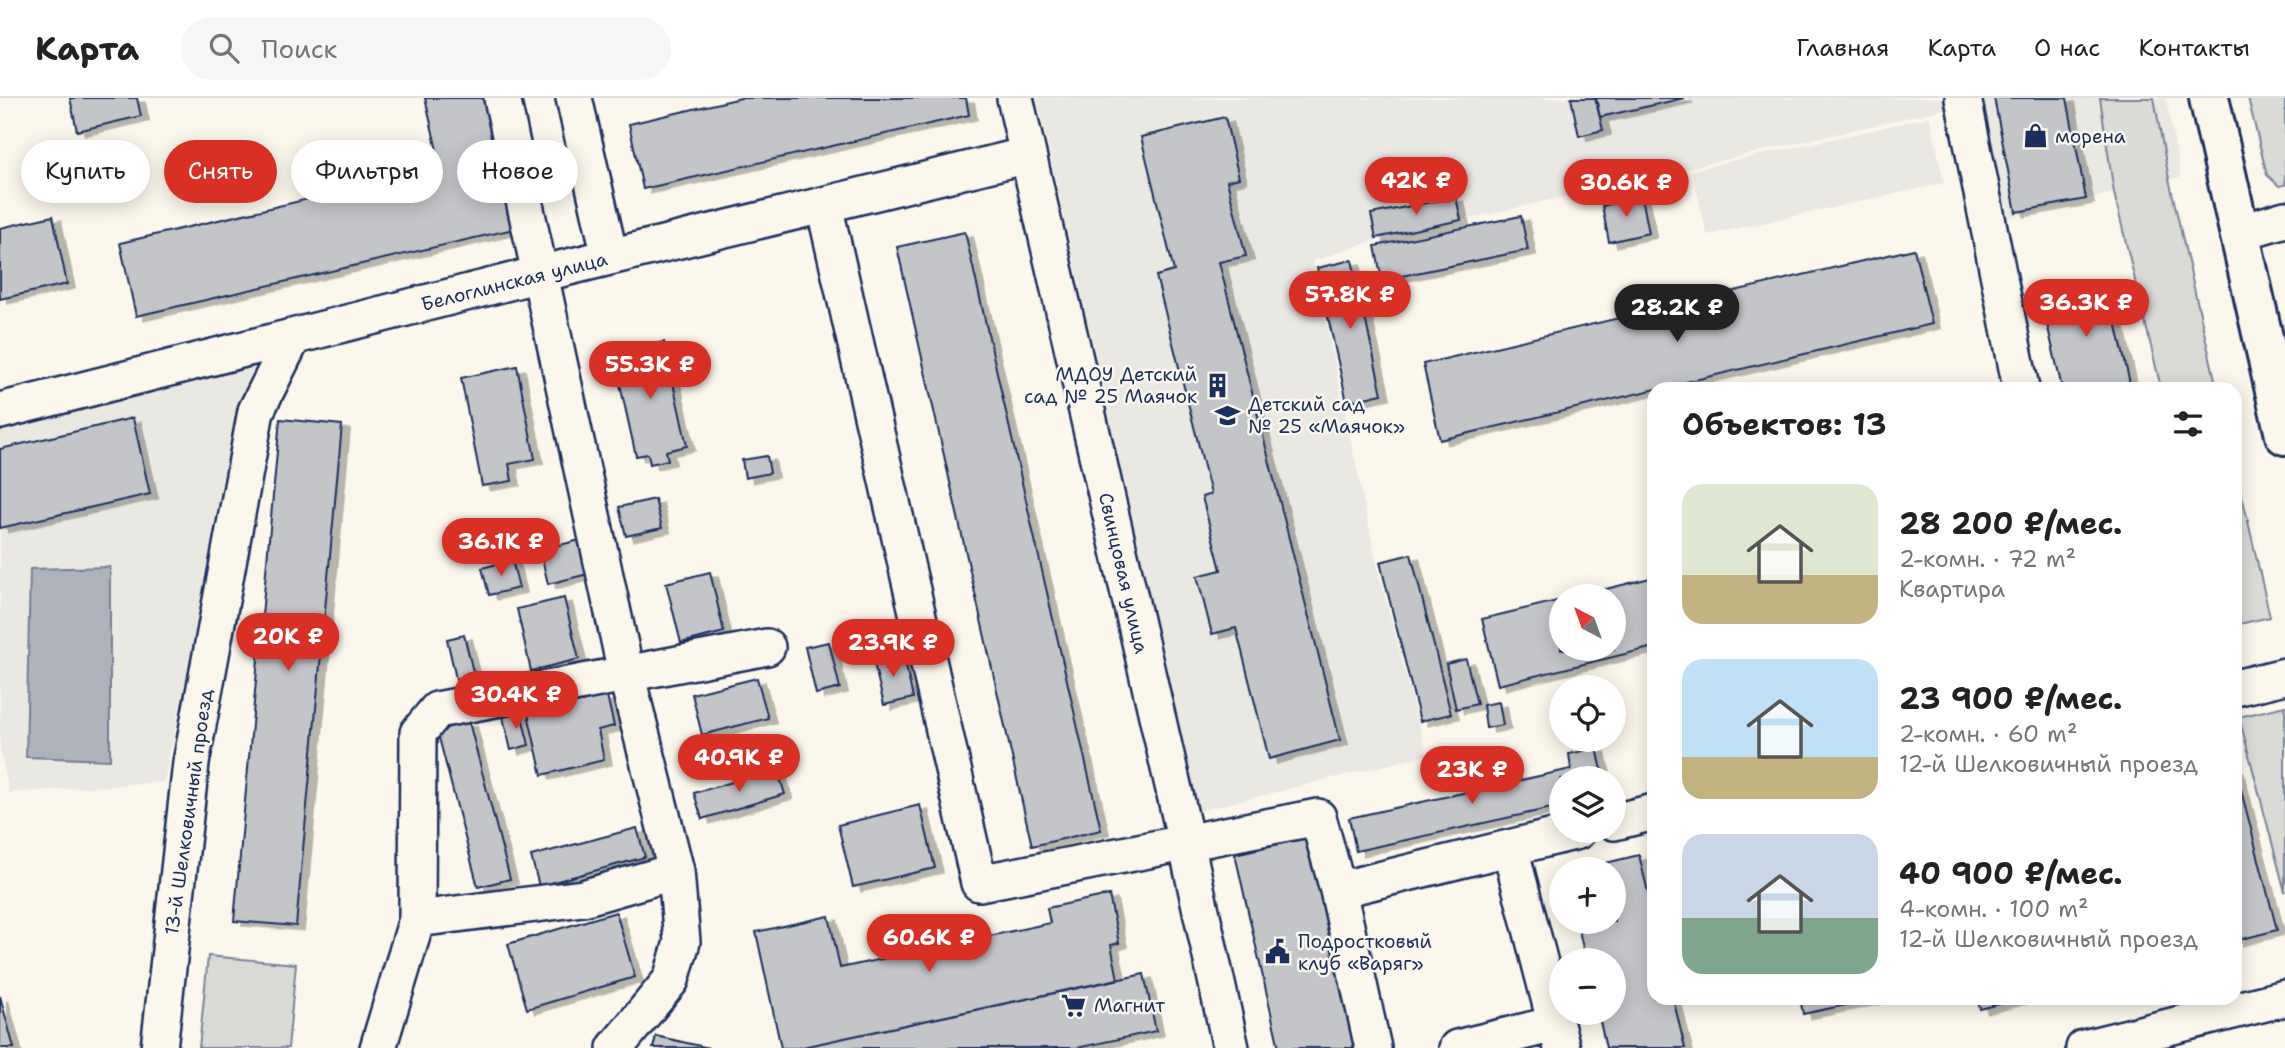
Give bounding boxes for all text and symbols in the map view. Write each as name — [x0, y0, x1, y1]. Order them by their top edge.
search box — [181, 17, 671, 80]
text: Карта — [35, 26, 139, 71]
icon: search — [205, 29, 243, 67]
text: Поиск — [261, 31, 337, 66]
text: Главная — [1796, 32, 1889, 64]
text: Карта — [1927, 32, 1996, 64]
text: О нас — [2034, 32, 2100, 64]
text: Контакты — [2138, 32, 2250, 64]
shop icon: морена — [2021, 122, 2049, 150]
place label: морена — [2055, 124, 2126, 149]
chip: Купить — [21, 140, 150, 203]
chip: Снять — [164, 140, 277, 203]
chip: Фильтры — [291, 140, 443, 203]
chip: Новое — [457, 140, 578, 203]
pin: 42K ₽ — [1367, 158, 1465, 217]
pin: 30.6K ₽ — [1561, 159, 1691, 219]
text: 42K ₽ — [1381, 165, 1451, 195]
text: 30.6K ₽ — [1580, 167, 1672, 197]
street label: Белоглинская улица — [418, 246, 610, 317]
pin: 57.8K ₽ — [1285, 272, 1415, 331]
text: 57.8K ₽ — [1305, 279, 1395, 309]
pin: 36.3K ₽ — [2021, 280, 2151, 339]
pin: 28.2K ₽ — [1612, 285, 1742, 344]
text: 36.3K ₽ — [2039, 287, 2133, 317]
text: 28.2K ₽ — [1630, 292, 1724, 322]
pin: 55.3K ₽ — [585, 342, 715, 401]
text: 55.3K ₽ — [605, 349, 695, 379]
place label: МДОУ Детский сад № 25 Маячок — [1024, 362, 1197, 409]
building icon: МДОУ Детский сад № 25 Маячок — [1203, 371, 1231, 399]
place label: Детский сад № 25 «Маячок» — [1248, 392, 1405, 439]
school or university icon: Детский сад № 25 «Маячок» — [1214, 401, 1242, 429]
text: Объектов: 13 — [1682, 404, 1887, 445]
icon: filters — [2169, 405, 2207, 443]
street label: Свинцовая улица — [1093, 490, 1154, 656]
text: 28 200 ₽/мес. — [1899, 503, 2122, 544]
icon: home — [1738, 512, 1822, 596]
pin: 36.1K ₽ — [436, 518, 566, 578]
text: 36.1K ₽ — [458, 526, 544, 556]
text: 2-комн. · 72 m² — [1899, 544, 2076, 574]
text: Квартира — [1899, 574, 2005, 604]
north arrow — [1549, 584, 1626, 662]
map controls — [1549, 584, 1626, 1025]
pin: 20K ₽ — [239, 614, 337, 673]
pin: 23.9K ₽ — [828, 620, 958, 679]
text: 20K ₽ — [252, 621, 324, 651]
text: 23.9K ₽ — [848, 627, 938, 657]
pin: 30.4K ₽ — [451, 672, 581, 731]
button: locate — [1549, 675, 1626, 752]
text: 23 900 ₽/мес. — [1899, 678, 2122, 719]
text: 30.4K ₽ — [470, 679, 562, 709]
street label: 13-й Шелковичный проезд — [159, 687, 218, 937]
icon: home — [1738, 687, 1822, 771]
text: 2-комн. · 60 m² — [1899, 719, 2077, 749]
pin: 40.9K ₽ — [674, 734, 804, 794]
text: 40.9K ₽ — [694, 742, 784, 772]
pin: 23K ₽ — [1423, 746, 1521, 806]
text: 12-й Шелковичный проезд — [1899, 749, 2198, 779]
text: 23K ₽ — [1436, 754, 1508, 784]
button: layers — [1549, 766, 1626, 843]
text: 40 900 ₽/мес. — [1899, 853, 2123, 894]
button: + — [1549, 857, 1626, 934]
icon: home — [1738, 862, 1822, 946]
text: 4-комн. · 100 m² — [1899, 894, 2089, 924]
pin: 60.6K ₽ — [864, 914, 994, 974]
text: 60.6K ₽ — [883, 922, 975, 952]
text: 12-й Шелковичный проезд — [1899, 924, 2198, 954]
place label: Подростковый клуб «Варяг» — [1298, 929, 1432, 976]
public building icon: Подростковый клуб «Варяг» — [1264, 938, 1292, 966]
button: − — [1549, 948, 1626, 1025]
supermarket icon: Магнит — [1060, 991, 1088, 1019]
place label: Магнит — [1094, 993, 1165, 1018]

